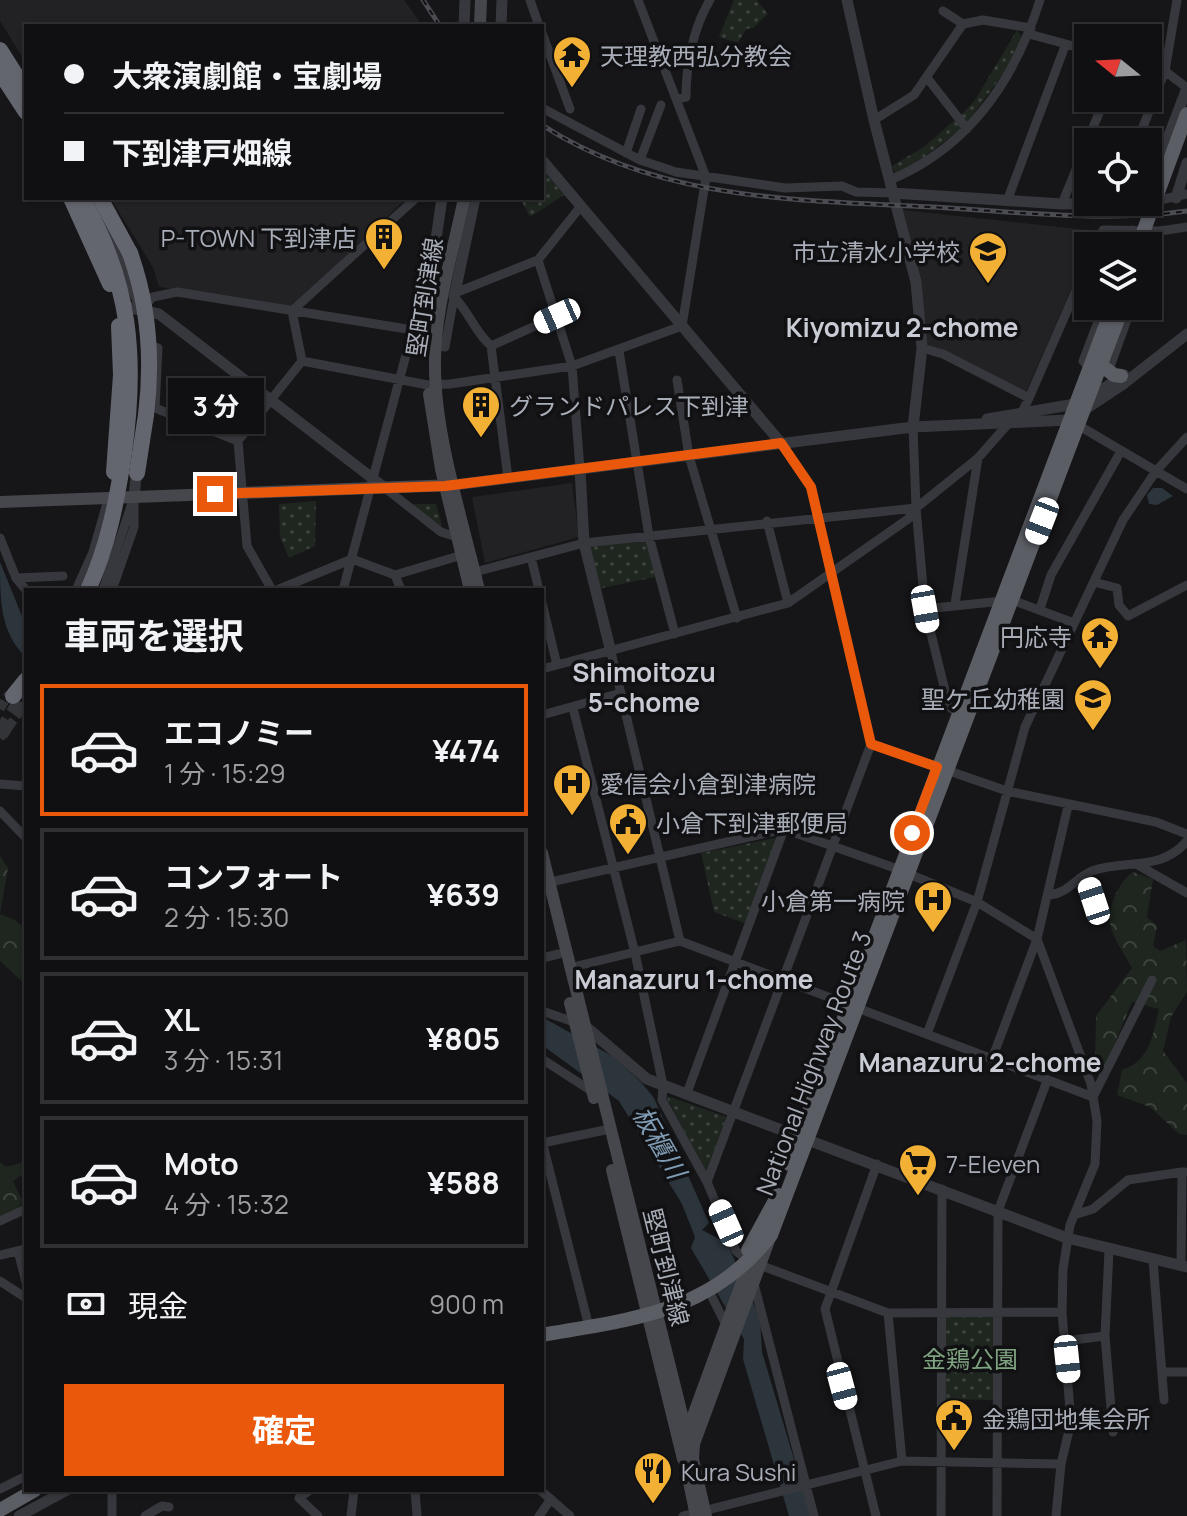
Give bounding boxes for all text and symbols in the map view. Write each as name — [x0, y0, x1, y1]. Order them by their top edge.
north arrow — [1074, 24, 1162, 112]
map controls — [1074, 24, 1162, 320]
temple icon: 天理教西弘分教会 — [551, 34, 593, 89]
place label: 天理教西弘分教会 — [600, 39, 792, 72]
text: 大衆演劇館・宝劇場 — [112, 55, 382, 96]
button: locate — [1074, 128, 1162, 216]
text: 下到津戸畑線 — [112, 132, 292, 173]
building icon: P-TOWN 下到津店 — [363, 216, 405, 271]
place label: P-TOWN 下到津店 — [161, 221, 356, 254]
school or university icon: 市立清水小学校 — [967, 230, 1009, 285]
button: layers — [1074, 232, 1162, 320]
street label: 堅町到津線 — [398, 235, 450, 359]
place label: 市立清水小学校 — [792, 235, 960, 268]
car — [530, 295, 584, 337]
district label: Kiyomizu 2-chome — [786, 309, 1018, 345]
callout: 3 分 — [167, 378, 263, 434]
building icon: グランドパレス下到津 — [460, 384, 502, 439]
text: 3 分 — [193, 388, 239, 424]
place label: グランドパレス下到津 — [509, 389, 749, 422]
route end — [197, 476, 233, 512]
car — [1022, 494, 1062, 548]
car — [909, 583, 941, 635]
text: 車両を選択 — [64, 611, 244, 660]
temple icon: 円応寺 — [1079, 615, 1121, 670]
place label: 円応寺 — [1000, 620, 1072, 653]
district label: Shimoitozu 5-chome — [572, 654, 716, 720]
school or university icon: 聖ケ丘幼稚園 — [1072, 677, 1114, 732]
place label: 聖ケ丘幼稚園 — [921, 682, 1065, 715]
text: エコノミー — [164, 712, 314, 753]
icon: car — [68, 714, 140, 786]
text: ¥474 — [432, 730, 500, 771]
text: 1 分 · 15:29 — [164, 755, 286, 791]
hospital icon: 愛信会小倉到津病院 — [551, 762, 593, 817]
place label: 愛信会小倉到津病院 — [600, 767, 816, 800]
public building icon: 小倉下到津郵便局 — [607, 801, 649, 856]
place label: 小倉下到津郵便局 — [656, 806, 848, 839]
route start — [894, 815, 930, 851]
text: コンフォート — [164, 856, 343, 897]
icon: car — [68, 858, 140, 930]
text: ¥639 — [427, 874, 500, 915]
car — [1075, 874, 1113, 928]
hospital icon: 小倉第一病院 — [912, 879, 954, 934]
place label: 小倉第一病院 — [761, 884, 905, 917]
text: 2 分 · 15:30 — [164, 899, 289, 935]
street label: National Highway Route 3 — [747, 926, 879, 1200]
district label: Manazuru 1-chome — [575, 961, 813, 997]
text: XL — [164, 999, 200, 1040]
icon: car — [68, 1002, 140, 1074]
text: ¥805 — [426, 1018, 500, 1059]
text: 3 分 · 15:31 — [164, 1042, 283, 1078]
district label: Manazuru 2-chome — [859, 1044, 1101, 1080]
water label: 板櫃川 — [625, 1099, 697, 1187]
supermarket icon: 7-Eleven — [897, 1142, 939, 1197]
text: Moto — [164, 1143, 239, 1184]
icon: car — [68, 1146, 140, 1218]
place label: 7-Eleven — [946, 1147, 1040, 1180]
text: ¥588 — [427, 1162, 500, 1203]
text: 4 分 · 15:32 — [164, 1186, 289, 1222]
car — [705, 1196, 747, 1250]
street label: 堅町到津線 — [636, 1205, 698, 1329]
icon: cash — [64, 1282, 108, 1326]
text: 現金 — [128, 1285, 188, 1326]
text: 900 m — [429, 1286, 504, 1322]
car — [1053, 1334, 1081, 1384]
park label: 金鶏公園 — [922, 1342, 1018, 1375]
car — [824, 1360, 860, 1412]
button: 確定 — [64, 1384, 504, 1476]
public building icon: 金鶏団地集会所 — [933, 1397, 975, 1452]
place label: 金鶏団地集会所 — [982, 1402, 1150, 1435]
restaurant icon: Kura Sushi — [632, 1450, 674, 1505]
place label: Kura Sushi — [681, 1455, 796, 1488]

